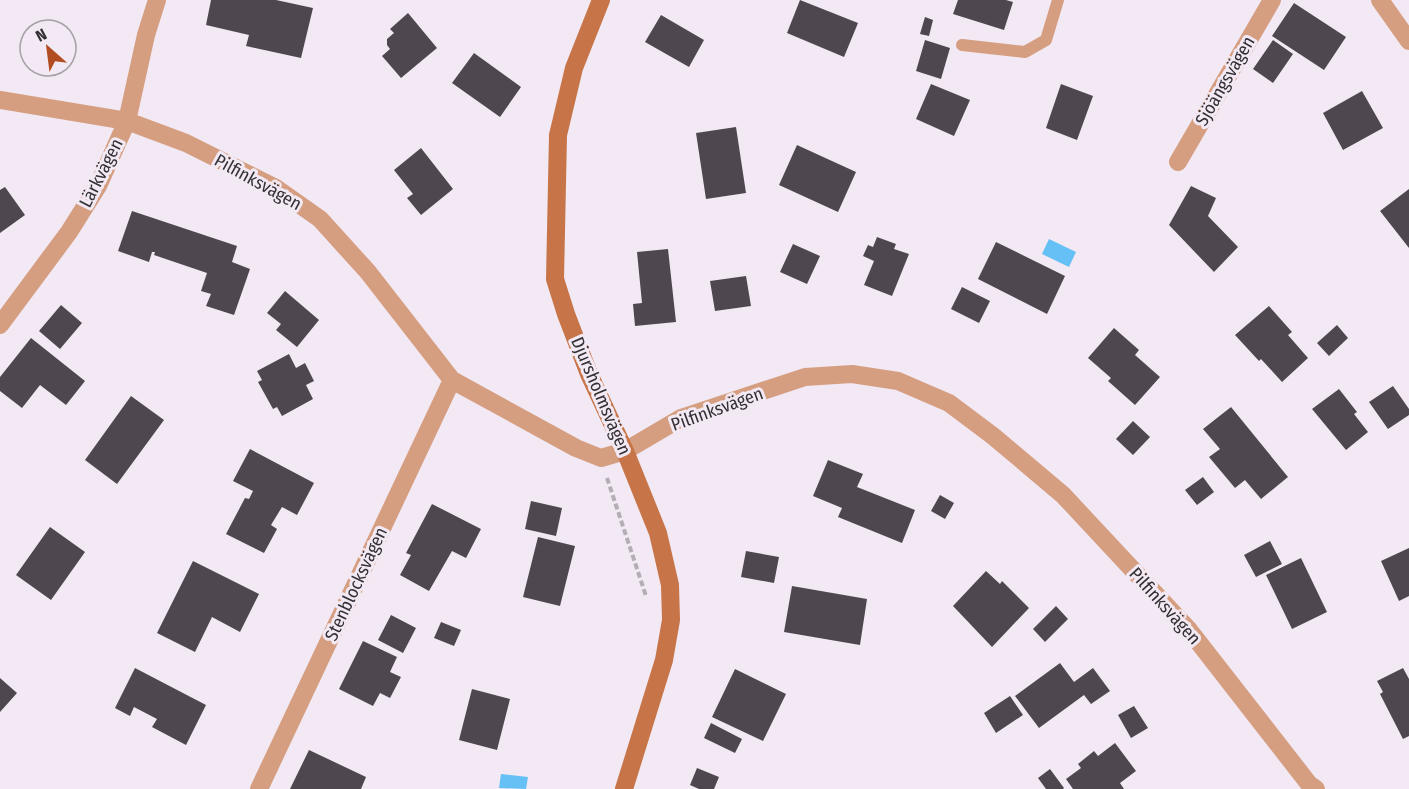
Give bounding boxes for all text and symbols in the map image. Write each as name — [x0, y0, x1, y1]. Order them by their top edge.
north arrow — [18, 18, 78, 78]
text: N — [32, 25, 50, 46]
street label: Sjöängsvägen — [1191, 32, 1259, 130]
street label: Lärkvägen — [74, 135, 128, 211]
street label: Pilfinksvägen — [211, 149, 305, 215]
street label: Djursholmsvägen — [566, 334, 636, 458]
street label: Pilfinksvägen — [668, 382, 766, 436]
street label: Stenblocksvägen — [320, 524, 392, 644]
street label: Pilfinksvägen — [1125, 563, 1205, 649]

